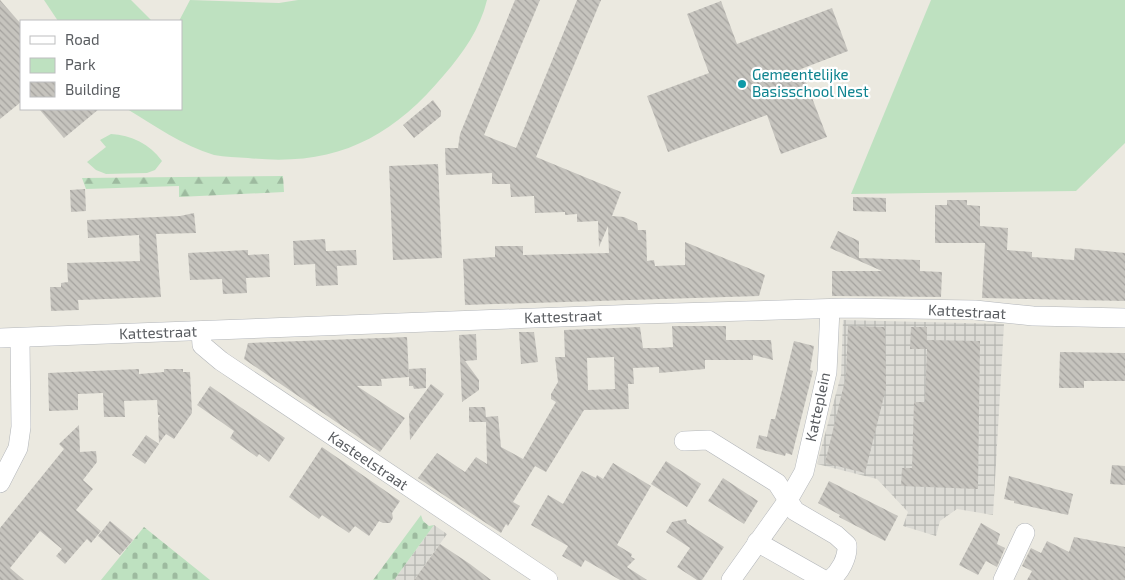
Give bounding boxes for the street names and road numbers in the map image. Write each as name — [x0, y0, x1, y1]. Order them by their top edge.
street label: Kattestraat — [928, 300, 1007, 322]
street label: Kattestraat — [524, 306, 603, 326]
street label: Kattestraat — [119, 322, 198, 342]
street label: Katteplein — [801, 371, 833, 443]
street label: Kasteelstraat — [325, 427, 412, 494]

